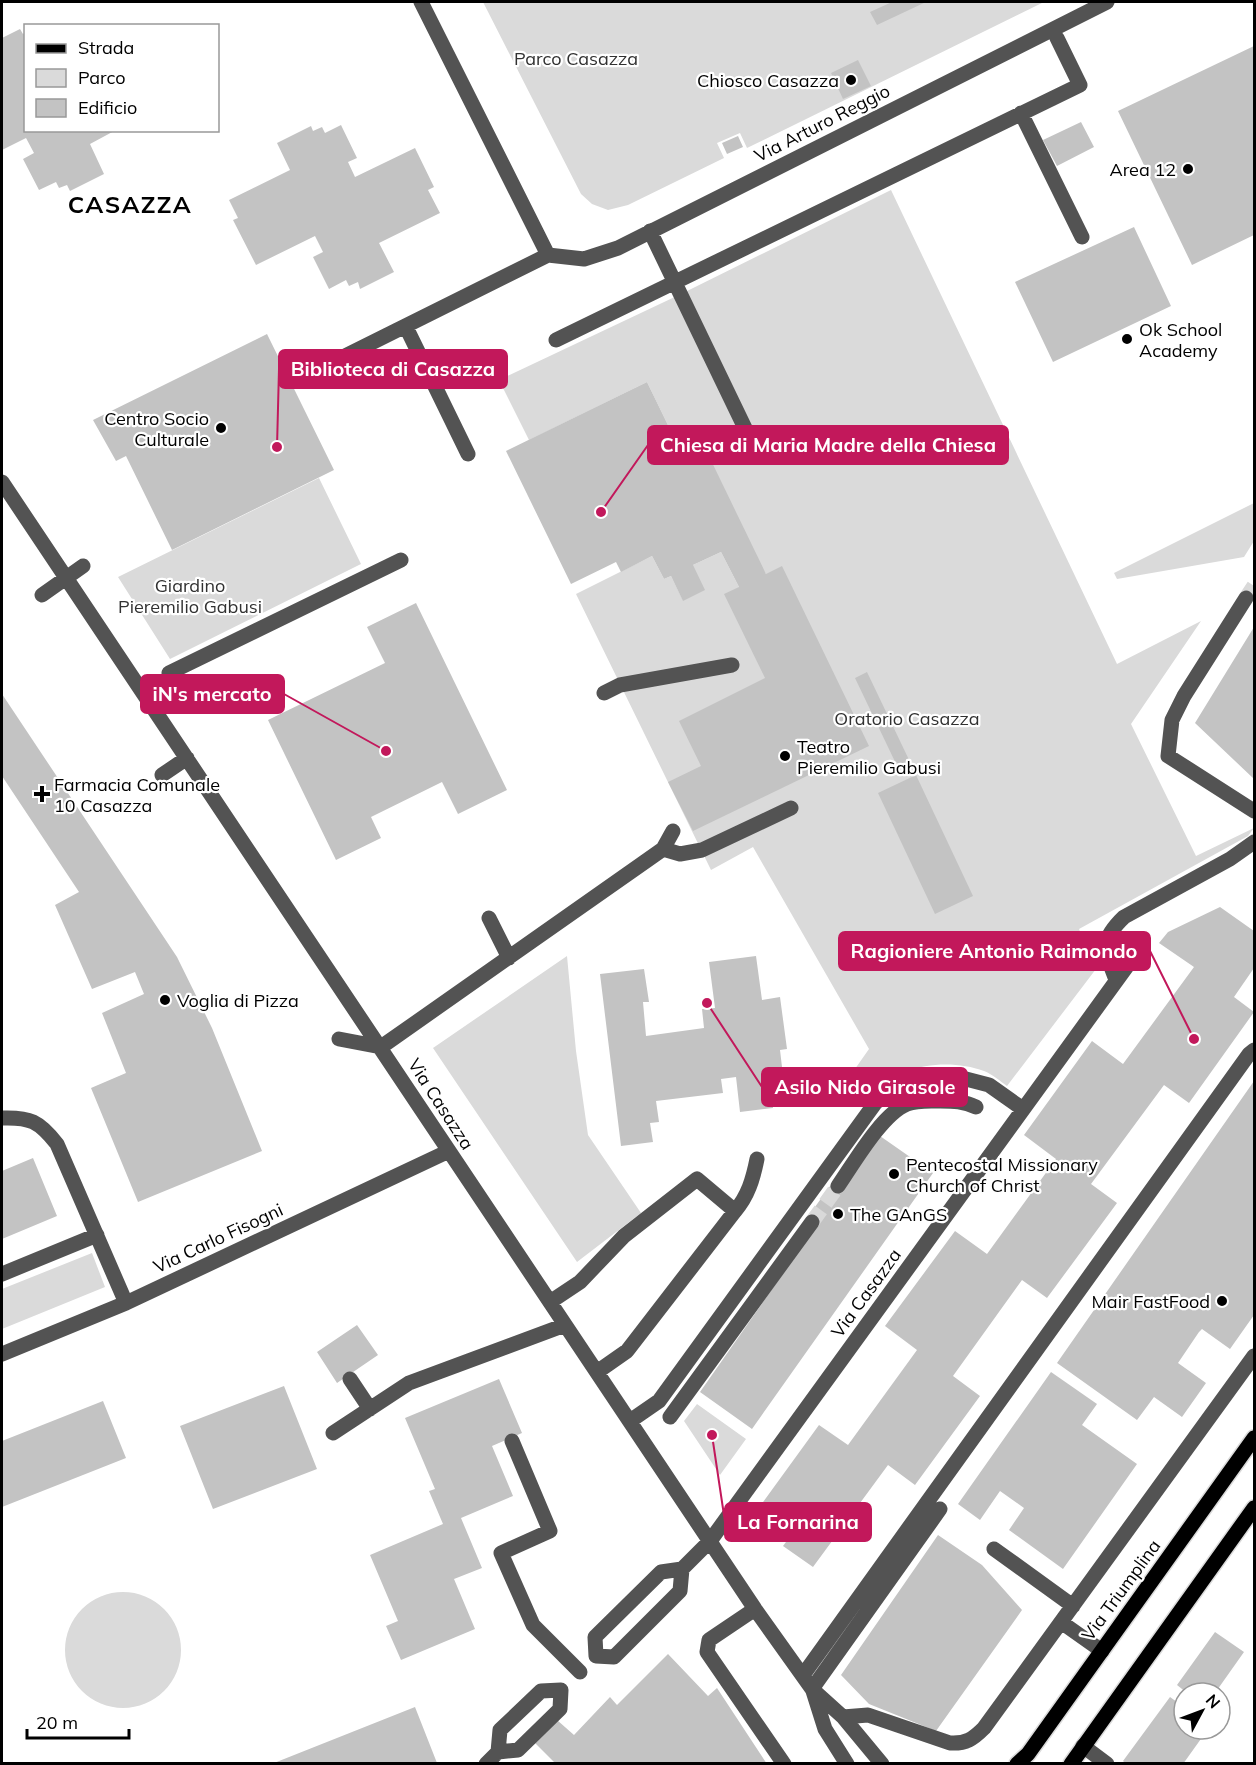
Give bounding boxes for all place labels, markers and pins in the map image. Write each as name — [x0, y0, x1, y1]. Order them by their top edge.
place label: Chiosco Casazza — [697, 69, 839, 92]
marker: Chiosco Casazza — [844, 73, 858, 87]
place label: Area 12 — [1109, 158, 1176, 181]
marker: Area 12 — [1181, 162, 1195, 176]
place label: Ok School Academy — [1139, 318, 1222, 362]
marker: Ok School Academy — [1120, 332, 1134, 346]
callout: Biblioteca di Casazza — [279, 350, 507, 388]
place label: Centro Socio Culturale — [104, 407, 209, 451]
marker: Centro Socio Culturale — [214, 421, 228, 435]
callout: Chiesa di Maria Madre della Chiesa — [648, 426, 1008, 464]
callout: iN's mercato — [141, 675, 284, 713]
place label: Teatro Pieremilio Gabusi — [797, 735, 941, 779]
marker: Teatro Pieremilio Gabusi — [778, 749, 792, 763]
place label: Farmacia Comunale 10 Casazza — [54, 773, 220, 817]
marker: Farmacia Comunale 10 Casazza — [35, 787, 49, 801]
callout: Ragioniere Antonio Raimondo — [839, 932, 1150, 970]
place label: Voglia di Pizza — [177, 989, 299, 1012]
marker: Voglia di Pizza — [158, 993, 172, 1007]
callout: Asilo Nido Girasole — [762, 1068, 967, 1106]
place label: Pentecostal Missionary Church of Christ — [906, 1153, 1098, 1197]
marker: Pentecostal Missionary Church of Christ — [887, 1167, 901, 1181]
place label: The GAnGS — [850, 1203, 947, 1226]
marker: The GAnGS — [831, 1207, 845, 1221]
place label: Mair FastFood — [1091, 1290, 1210, 1313]
marker: Mair FastFood — [1215, 1294, 1229, 1308]
callout: La Fornarina — [725, 1503, 871, 1541]

